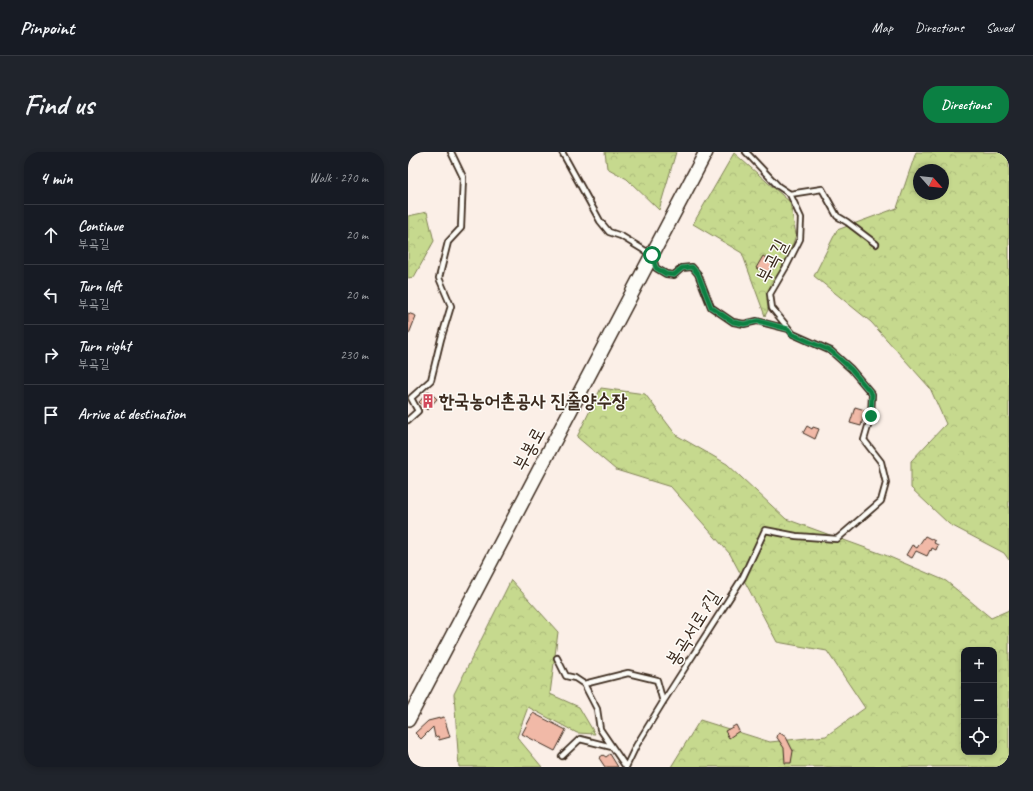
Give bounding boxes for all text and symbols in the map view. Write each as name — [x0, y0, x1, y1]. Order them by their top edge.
text: Pinpoint — [20, 16, 74, 40]
text: Map — [872, 19, 893, 36]
text: Directions — [915, 19, 964, 36]
text: Saved — [986, 19, 1013, 36]
button: Directions — [923, 86, 1009, 123]
text: Find us — [24, 87, 94, 122]
north arrow — [913, 164, 949, 200]
text: 4 min — [40, 168, 73, 189]
text: Walk · 270 m — [309, 170, 368, 186]
text: Continue — [78, 217, 123, 236]
icon: ahead — [40, 224, 62, 246]
text: 20 m — [346, 227, 368, 243]
street label: 부곡길 — [751, 235, 793, 287]
text: 부곡길 — [78, 236, 109, 252]
route start — [643, 246, 661, 264]
text: Turn left — [78, 277, 121, 296]
icon: left — [40, 284, 62, 306]
text: 20 m — [346, 287, 368, 303]
text: 부곡길 — [78, 296, 109, 312]
text: Turn right — [78, 337, 131, 356]
icon: right — [40, 344, 62, 366]
text: 230 m — [340, 347, 368, 363]
text: 부곡길 — [78, 356, 109, 372]
place label: 한국농어촌공사 진줄양수장 — [438, 389, 628, 413]
building icon: 한국농어촌공사 진줄양수장 — [420, 393, 436, 409]
icon: arrive — [40, 404, 62, 426]
text: Arrive at destination — [78, 405, 185, 424]
route end — [862, 407, 880, 425]
street label: 부봉로 — [508, 423, 550, 475]
street label: 봉곡서로7길 — [660, 586, 726, 670]
map controls — [961, 647, 997, 755]
button: + — [961, 647, 997, 683]
button: − — [961, 683, 997, 719]
button: locate — [961, 719, 997, 755]

